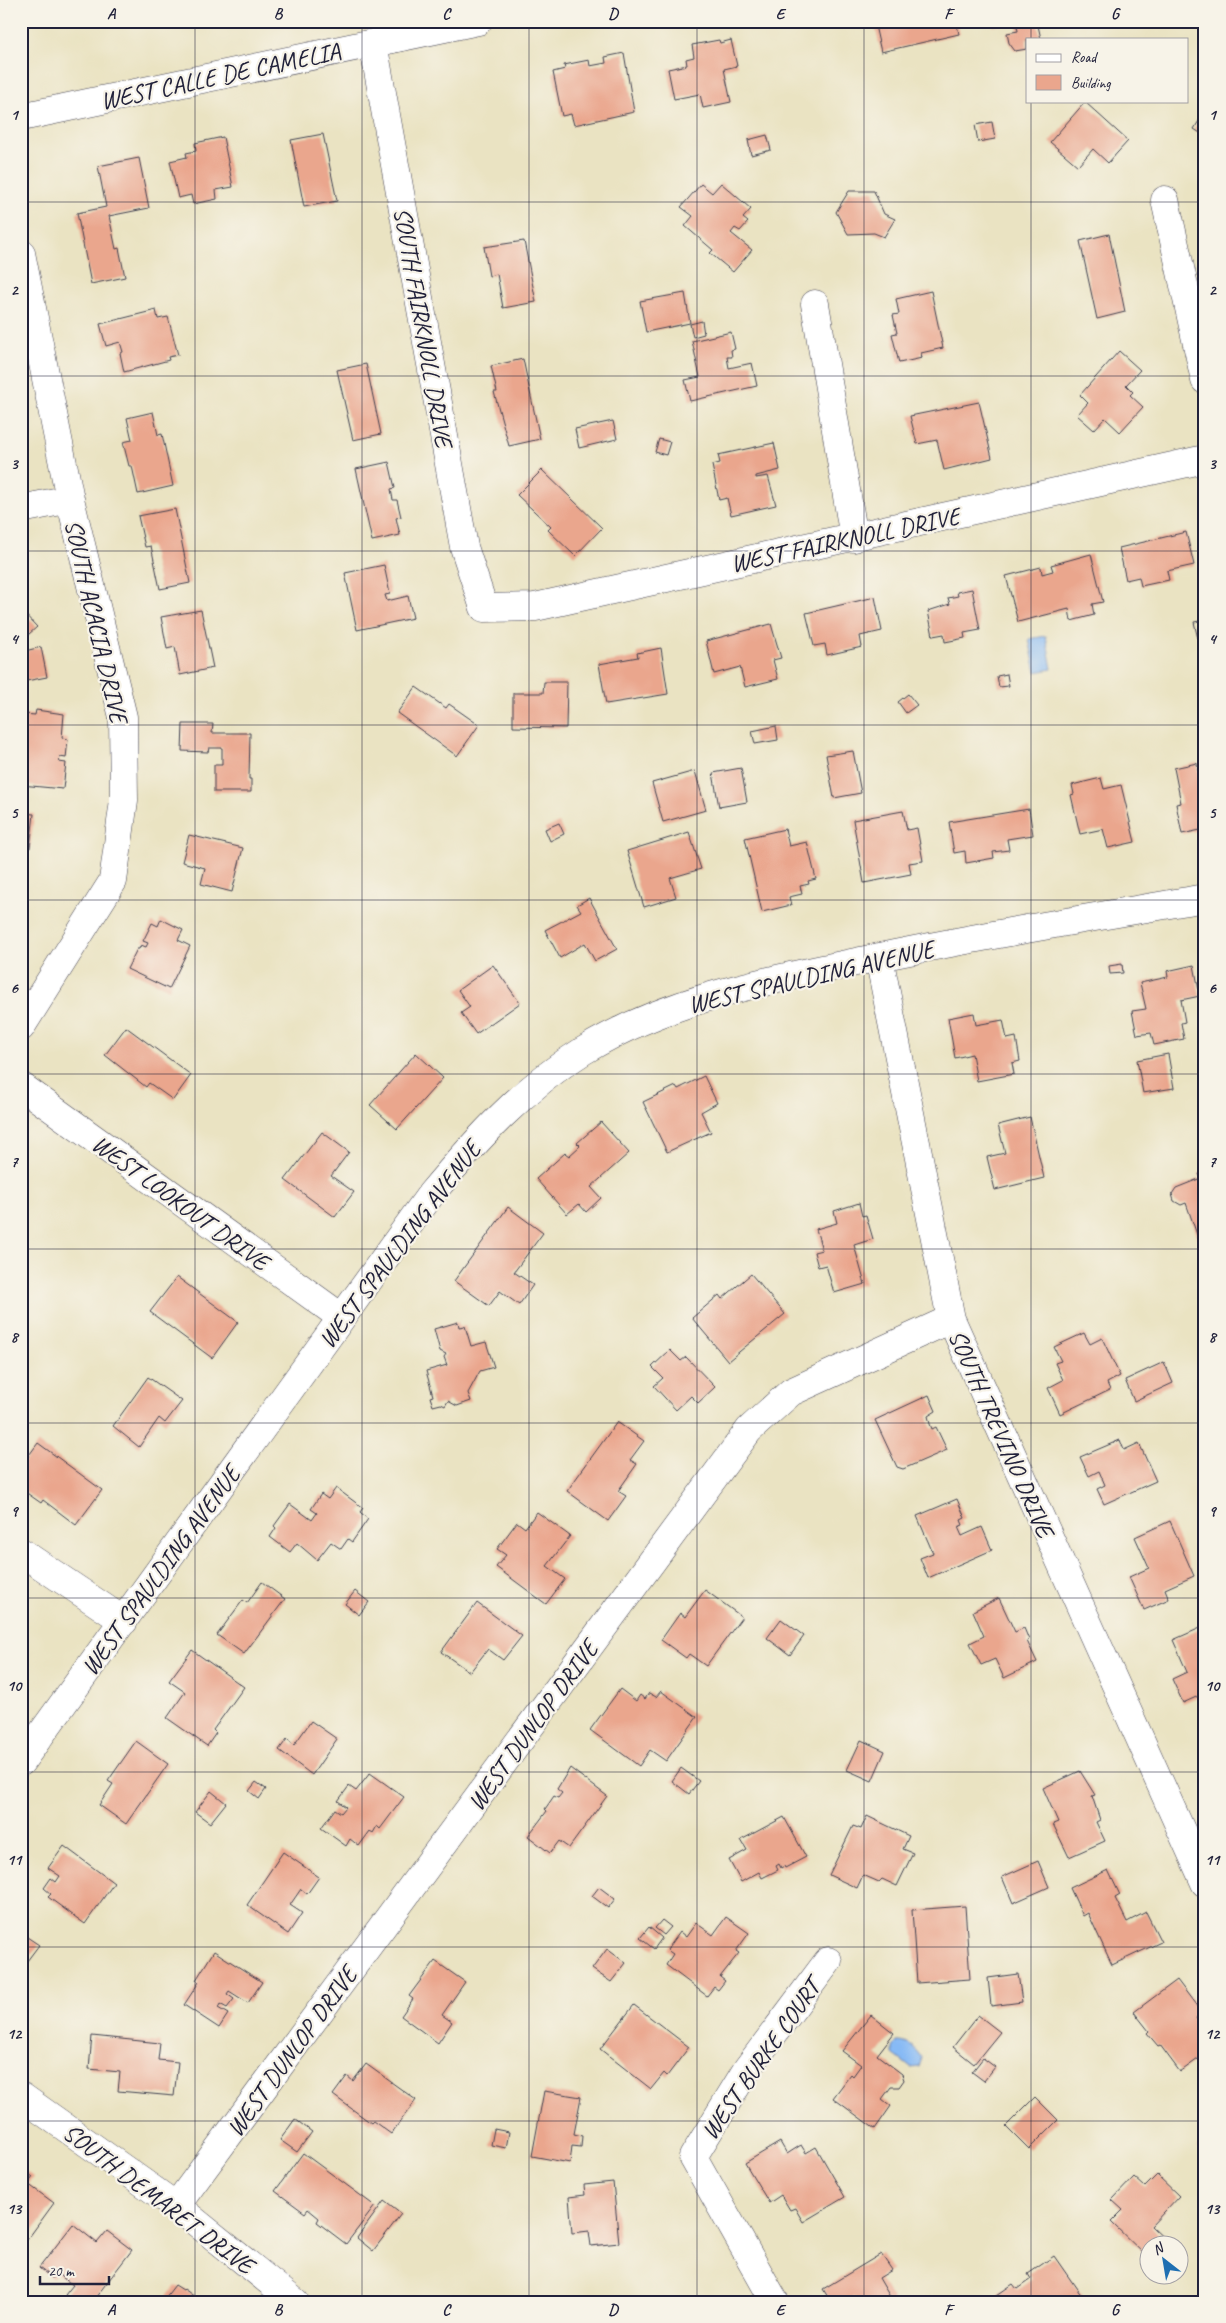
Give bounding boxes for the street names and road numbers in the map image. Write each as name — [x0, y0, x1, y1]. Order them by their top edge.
street label: WEST CALLE DE CAMELIA — [98, 35, 343, 117]
street label: SOUTH FAIRKNOLL DRIVE — [386, 205, 460, 452]
street label: WEST FAIRKNOLL DRIVE — [728, 499, 966, 580]
street label: SOUTH ACACIA DRIVE — [57, 517, 136, 729]
street label: WEST SPAULDING AVENUE — [685, 932, 940, 1021]
street label: WEST LOOKOUT DRIVE — [86, 1128, 277, 1279]
street label: WEST SPAULDING AVENUE — [311, 1132, 490, 1355]
street label: SOUTH TREVINO DRIVE — [941, 1325, 1062, 1545]
street label: WEST SPAULDING AVENUE — [74, 1457, 250, 1682]
street label: WEST DUNLOP DRIVE — [460, 1632, 607, 1817]
street label: WEST DUNLOP DRIVE — [219, 1958, 366, 2143]
street label: WEST BURKE COURT — [694, 1968, 832, 2146]
street label: SOUTH DEMARET DRIVE — [56, 2116, 263, 2283]

